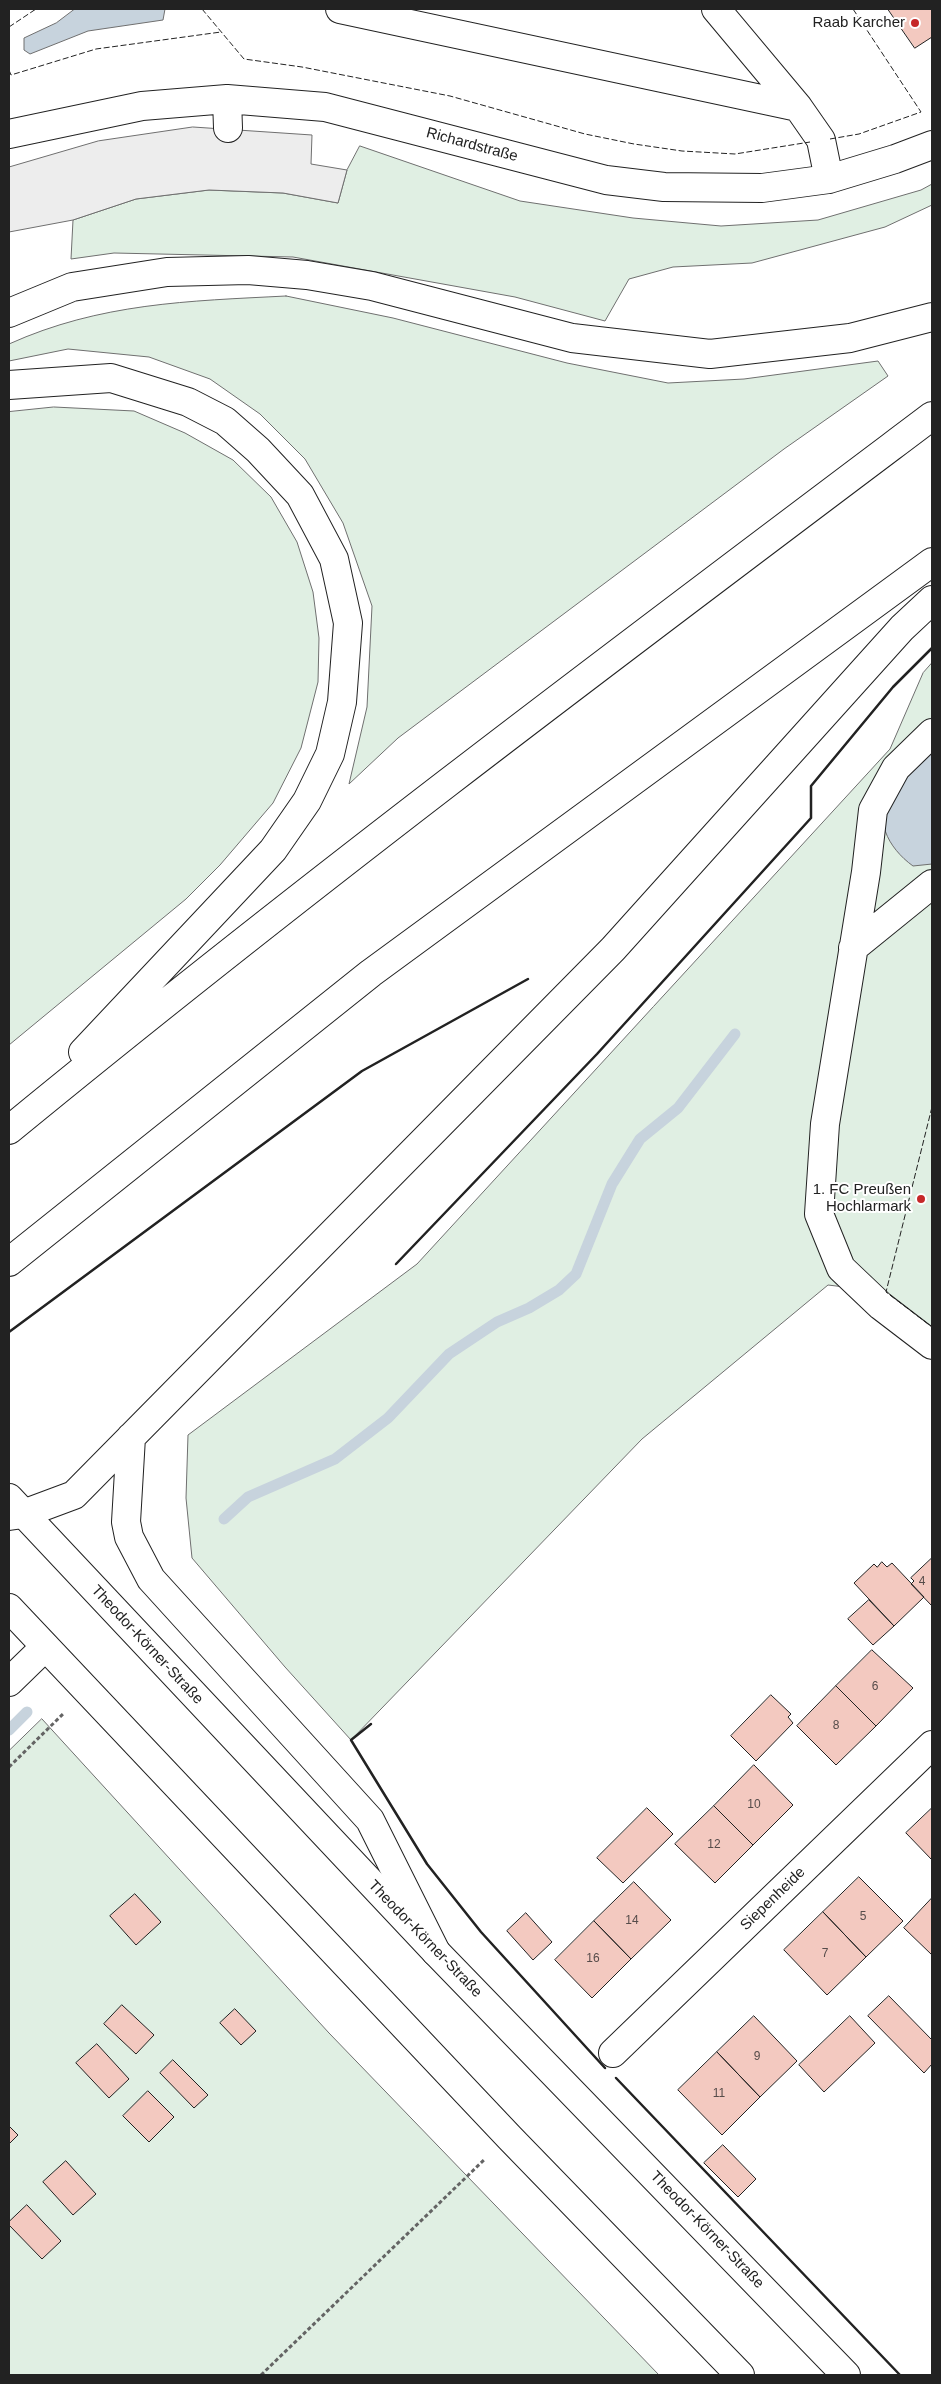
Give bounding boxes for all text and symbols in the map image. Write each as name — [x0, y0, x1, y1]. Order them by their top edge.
place label: Raab Karcher — [812, 14, 905, 32]
marker: Raab Karcher — [909, 17, 921, 29]
street label: Richardstraße — [424, 124, 520, 166]
place label: 1. FC Preußen Hochlarmark — [813, 1181, 911, 1216]
marker: 1. FC Preußen Hochlarmark — [915, 1193, 927, 1205]
house number: 4 — [919, 1575, 925, 1589]
street label: Theodor-Körner-Straße — [87, 1582, 207, 1708]
house number: 6 — [872, 1680, 878, 1694]
house number: 8 — [833, 1719, 839, 1733]
house number: 10 — [747, 1798, 761, 1812]
house number: 12 — [707, 1838, 721, 1852]
street label: Siepenheide — [737, 1864, 809, 1934]
street label: Theodor-Körner-Straße — [364, 1877, 486, 2001]
house number: 5 — [860, 1910, 866, 1924]
house number: 14 — [625, 1914, 639, 1928]
house number: 7 — [822, 1947, 828, 1961]
house number: 16 — [586, 1952, 600, 1966]
house number: 9 — [754, 2050, 760, 2064]
house number: 11 — [713, 2087, 725, 2101]
street label: Theodor-Körner-Straße — [646, 2168, 768, 2292]

